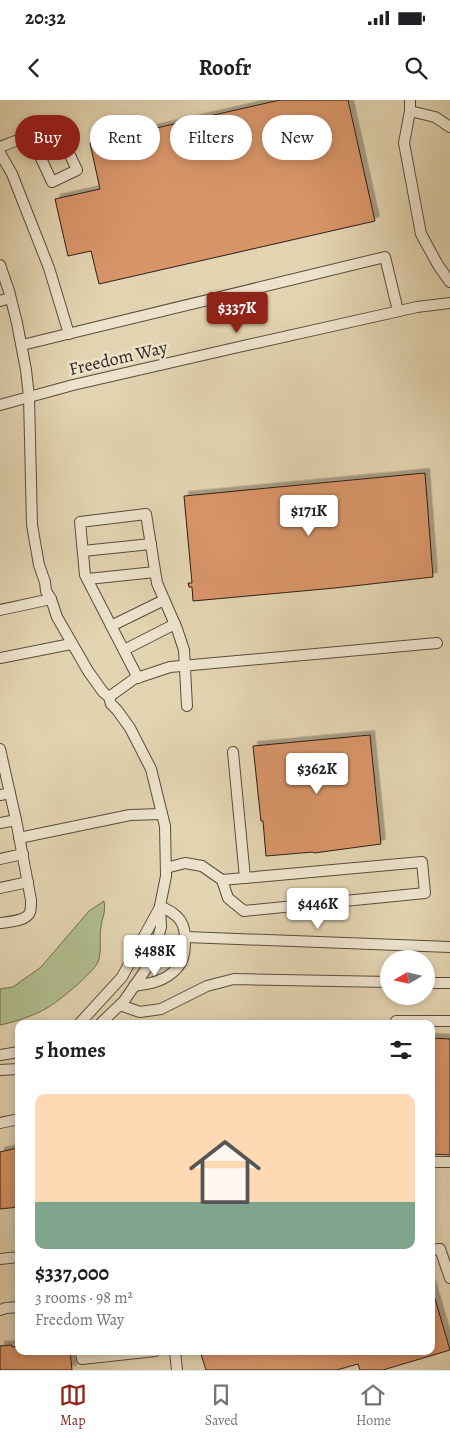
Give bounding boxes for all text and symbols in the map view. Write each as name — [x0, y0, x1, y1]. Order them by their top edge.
text: 20:32 — [25, 5, 66, 31]
text: Roofr — [199, 53, 251, 83]
icon: back — [20, 54, 48, 82]
icon: search — [402, 54, 430, 82]
chip: Buy — [15, 115, 80, 160]
chip: Rent — [90, 115, 160, 160]
chip: Filters — [170, 115, 252, 160]
chip: New — [262, 115, 332, 160]
pin: $337K — [202, 292, 272, 334]
text: $337K — [218, 297, 256, 319]
street label: Freedom Way — [66, 335, 170, 381]
pin: $171K — [274, 494, 344, 537]
text: $171K — [291, 500, 327, 522]
pin: $362K — [282, 752, 352, 795]
text: $362K — [297, 758, 337, 780]
pin: $446K — [283, 888, 353, 930]
text: $446K — [298, 893, 338, 915]
pin: $488K — [120, 934, 190, 977]
text: $488K — [135, 940, 175, 962]
north arrow — [380, 950, 435, 1005]
map controls — [380, 950, 435, 1005]
text: 5 homes — [35, 1036, 106, 1064]
icon: filters — [387, 1036, 415, 1064]
icon: home — [180, 1127, 270, 1217]
text: $337,000 — [35, 1259, 109, 1287]
text: 3 rooms · 98 m² — [35, 1287, 133, 1309]
text: Freedom Way — [35, 1309, 124, 1331]
tab: Map — [59, 1381, 87, 1430]
tab: Saved — [205, 1381, 238, 1430]
tab: Home — [356, 1381, 391, 1430]

